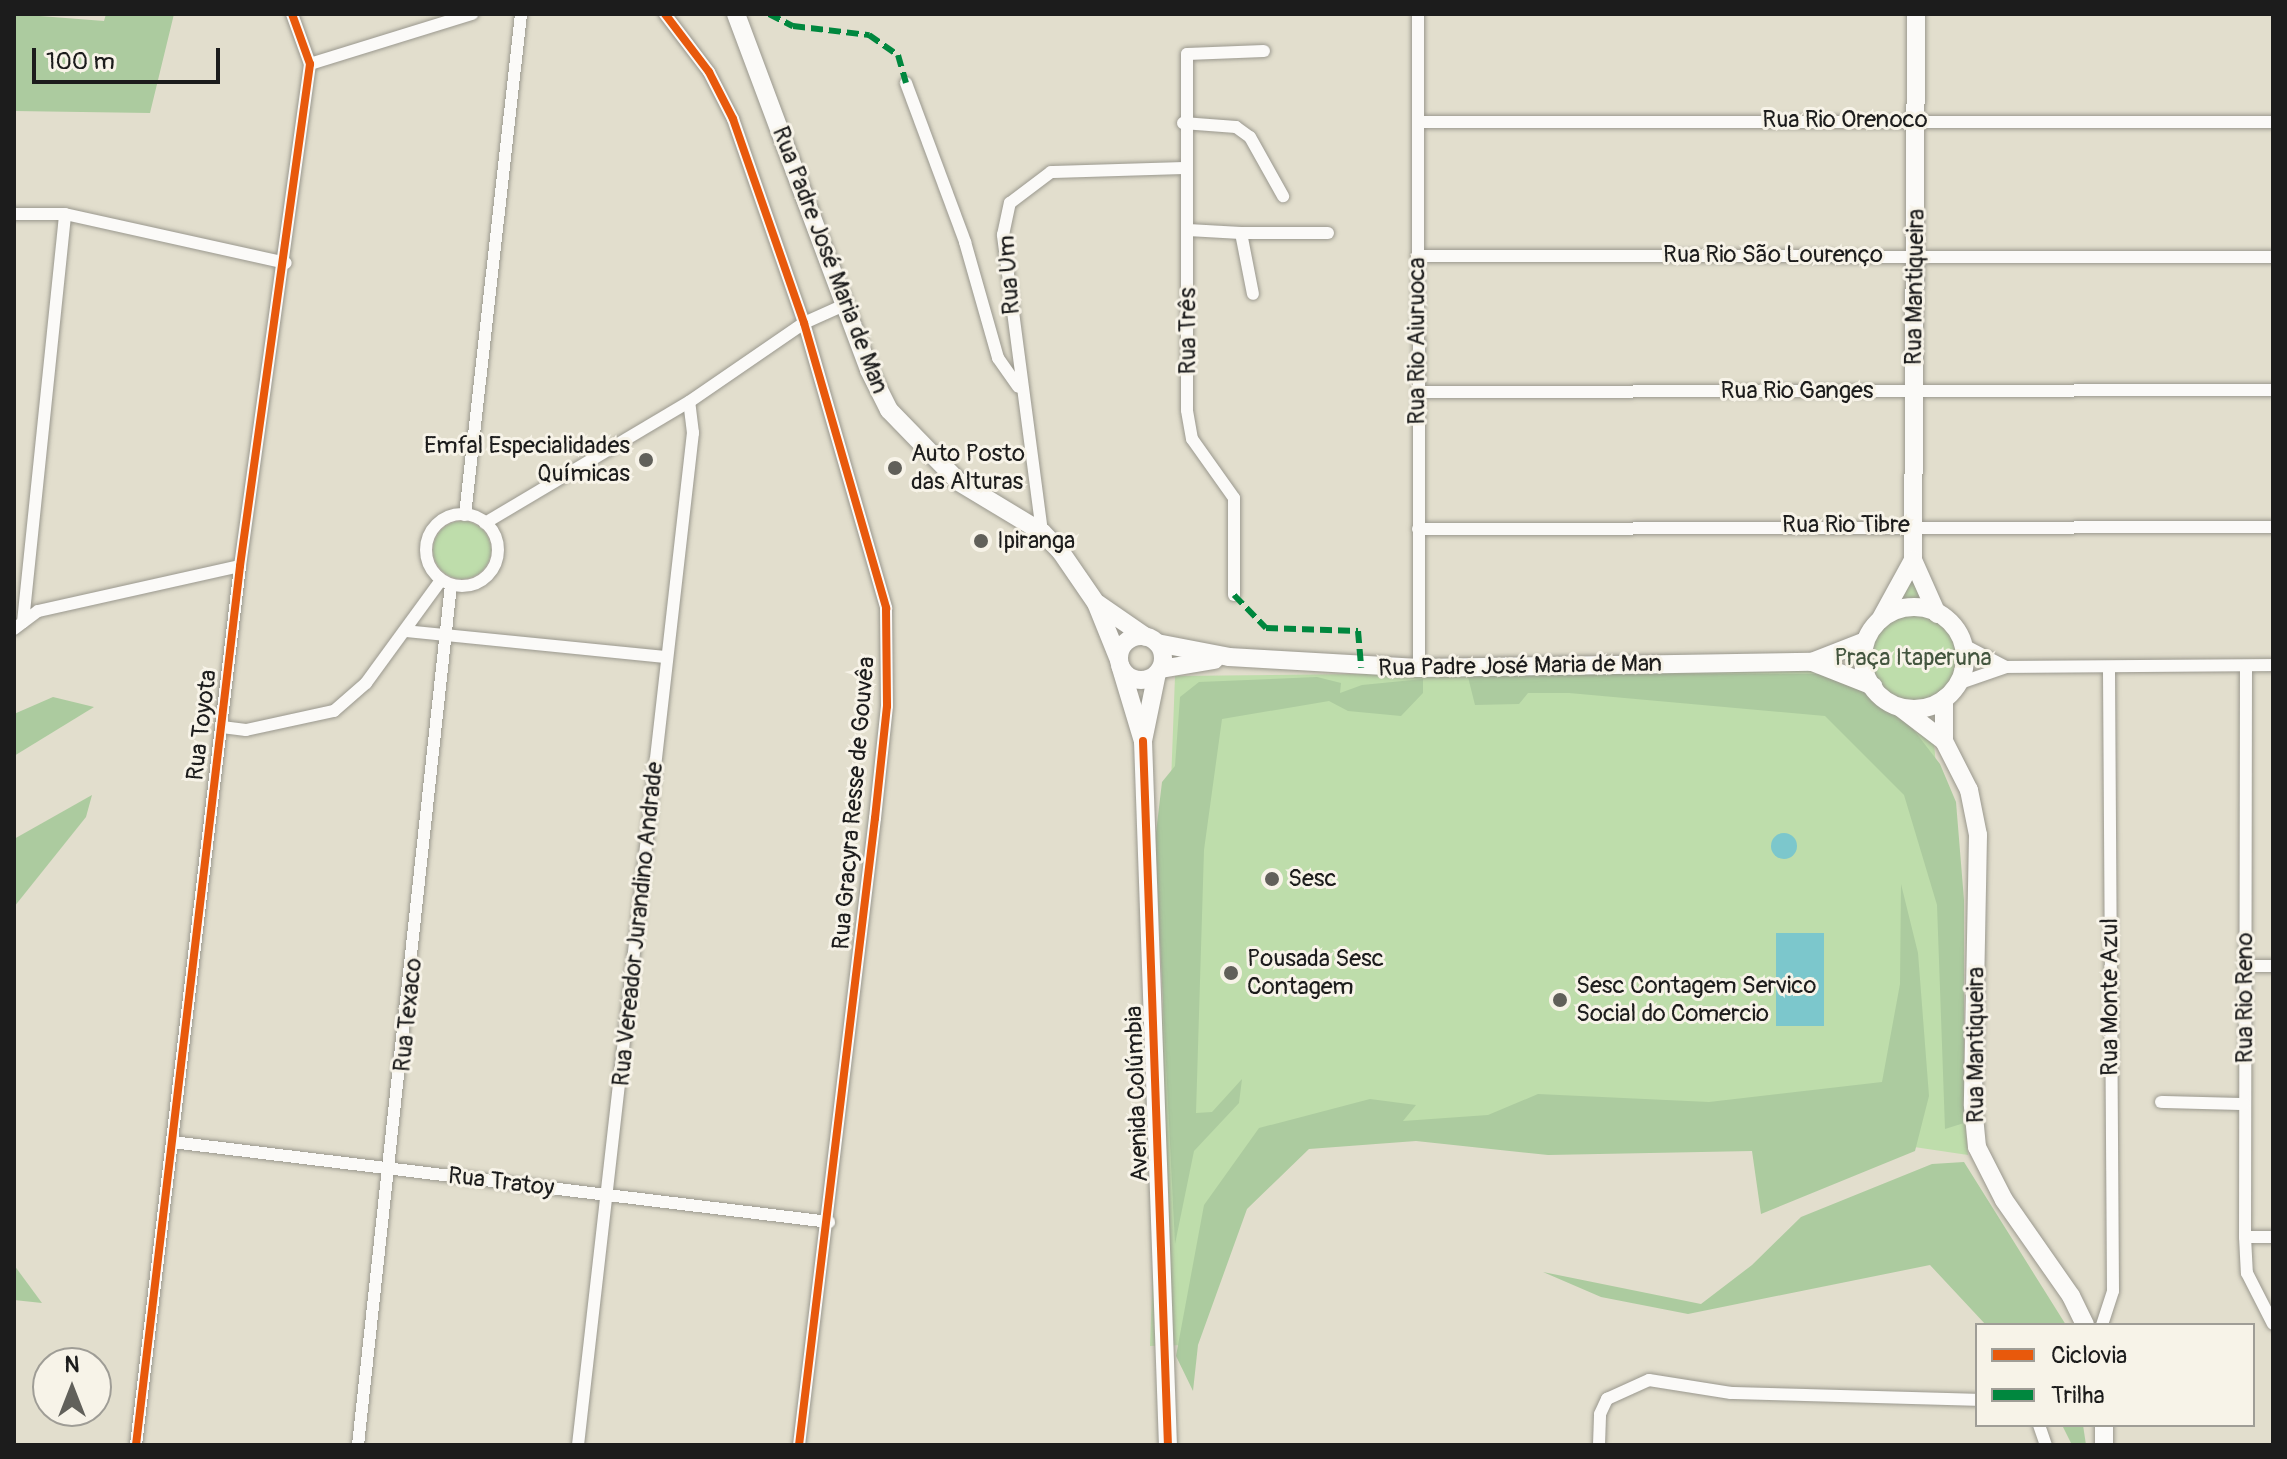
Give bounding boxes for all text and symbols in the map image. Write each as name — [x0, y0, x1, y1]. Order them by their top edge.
scale bar — [36, 32, 224, 82]
text: 100 m — [46, 47, 115, 76]
street label: Rua Rio Orenoco — [1762, 106, 1928, 134]
street label: Rua Padre José Maria de Man — [766, 122, 894, 398]
street label: Rua Mantiqueira — [1899, 209, 1931, 365]
street label: Rua Um — [992, 234, 1026, 316]
street label: Rua Rio São Lourenço — [1663, 241, 1883, 269]
street label: Rua Rio Aiuruoca — [1403, 257, 1431, 425]
street label: Rua Três — [1174, 287, 1202, 375]
street label: Rua Rio Ganges — [1720, 377, 1874, 405]
place label: Emfal Especialidades Químicas — [424, 432, 630, 488]
place label: Auto Posto das Alturas — [911, 440, 1025, 496]
marker: Emfal Especialidades Químicas — [637, 451, 655, 469]
marker: Auto Posto das Alturas — [886, 459, 904, 477]
street label: Rua Rio Tibre — [1782, 511, 1910, 539]
place label: Ipiranga — [997, 527, 1075, 555]
marker: Ipiranga — [972, 532, 990, 550]
park label: Praça Itaperuna — [1834, 644, 1992, 672]
street label: Rua Padre José Maria de Man — [1378, 649, 1662, 683]
street label: Rua Gracyra Resse de Gouvêa — [827, 655, 881, 951]
street label: Rua Toyota — [181, 668, 223, 782]
street label: Rua Vereador Jurandino Andrade — [607, 760, 669, 1088]
place label: Sesc — [1288, 865, 1337, 893]
marker: Sesc — [1263, 870, 1281, 888]
street label: Rua Monte Azul — [2096, 918, 2124, 1076]
street label: Rua Rio Reno — [2231, 933, 2259, 1063]
place label: Pousada Sesc Contagem — [1247, 945, 1384, 1001]
street label: Rua Texaco — [388, 957, 428, 1073]
marker: Pousada Sesc Contagem — [1222, 964, 1240, 982]
street label: Rua Mantiqueira — [1962, 967, 1990, 1123]
place label: Sesc Contagem Servico Social do Comercio — [1576, 972, 1816, 1028]
marker: Sesc Contagem Servico Social do Comercio — [1551, 991, 1569, 1009]
street label: Avenida Colúmbia — [1120, 1005, 1154, 1183]
street label: Rua Tratoy — [446, 1161, 556, 1203]
legend — [1975, 1323, 2255, 1427]
text: Ciclovia — [2051, 1341, 2127, 1370]
north arrow — [32, 1347, 112, 1427]
text: N — [65, 1351, 79, 1379]
text: Trilha — [2051, 1381, 2105, 1410]

